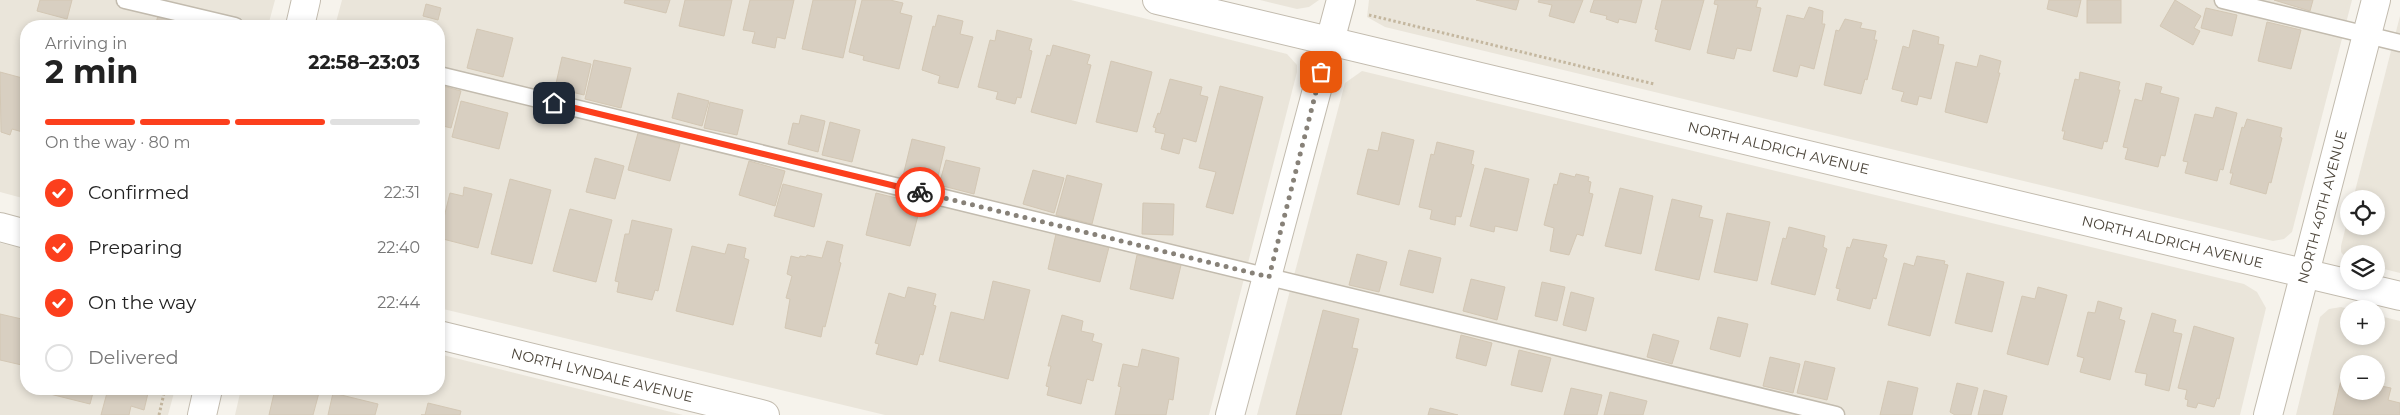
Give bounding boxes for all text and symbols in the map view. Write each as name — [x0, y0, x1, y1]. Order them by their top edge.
text: Arriving in — [45, 34, 127, 53]
text: 22:58–23:03 — [308, 51, 420, 74]
pin — [1300, 51, 1342, 93]
text: 2 min — [45, 52, 138, 91]
icon: bag — [1307, 58, 1335, 86]
pin — [533, 82, 575, 124]
icon: home — [540, 89, 568, 117]
street label: NORTH ALDRICH AVENUE — [1686, 118, 1871, 178]
street label: NORTH 40TH AVENUE — [2294, 128, 2351, 286]
text: On the way · 80 m — [45, 133, 191, 152]
courier — [895, 167, 945, 217]
icon: bike — [906, 178, 934, 206]
icon: check — [45, 179, 73, 207]
text: Confirmed — [88, 181, 189, 204]
text: 22:31 — [384, 183, 420, 202]
map controls — [2340, 190, 2385, 400]
button: locate — [2340, 190, 2385, 235]
street label: NORTH ALDRICH AVENUE — [2080, 212, 2265, 272]
icon: check — [45, 234, 73, 262]
text: Preparing — [88, 236, 183, 259]
text: 22:40 — [377, 238, 420, 257]
button: layers — [2340, 245, 2385, 290]
icon: check — [45, 289, 73, 317]
text: On the way — [88, 291, 196, 314]
text: 22:44 — [377, 293, 420, 312]
button: + — [2340, 300, 2385, 345]
street label: NORTH LYNDALE AVENUE — [509, 344, 695, 406]
text: Delivered — [88, 346, 179, 369]
button: − — [2340, 355, 2385, 400]

